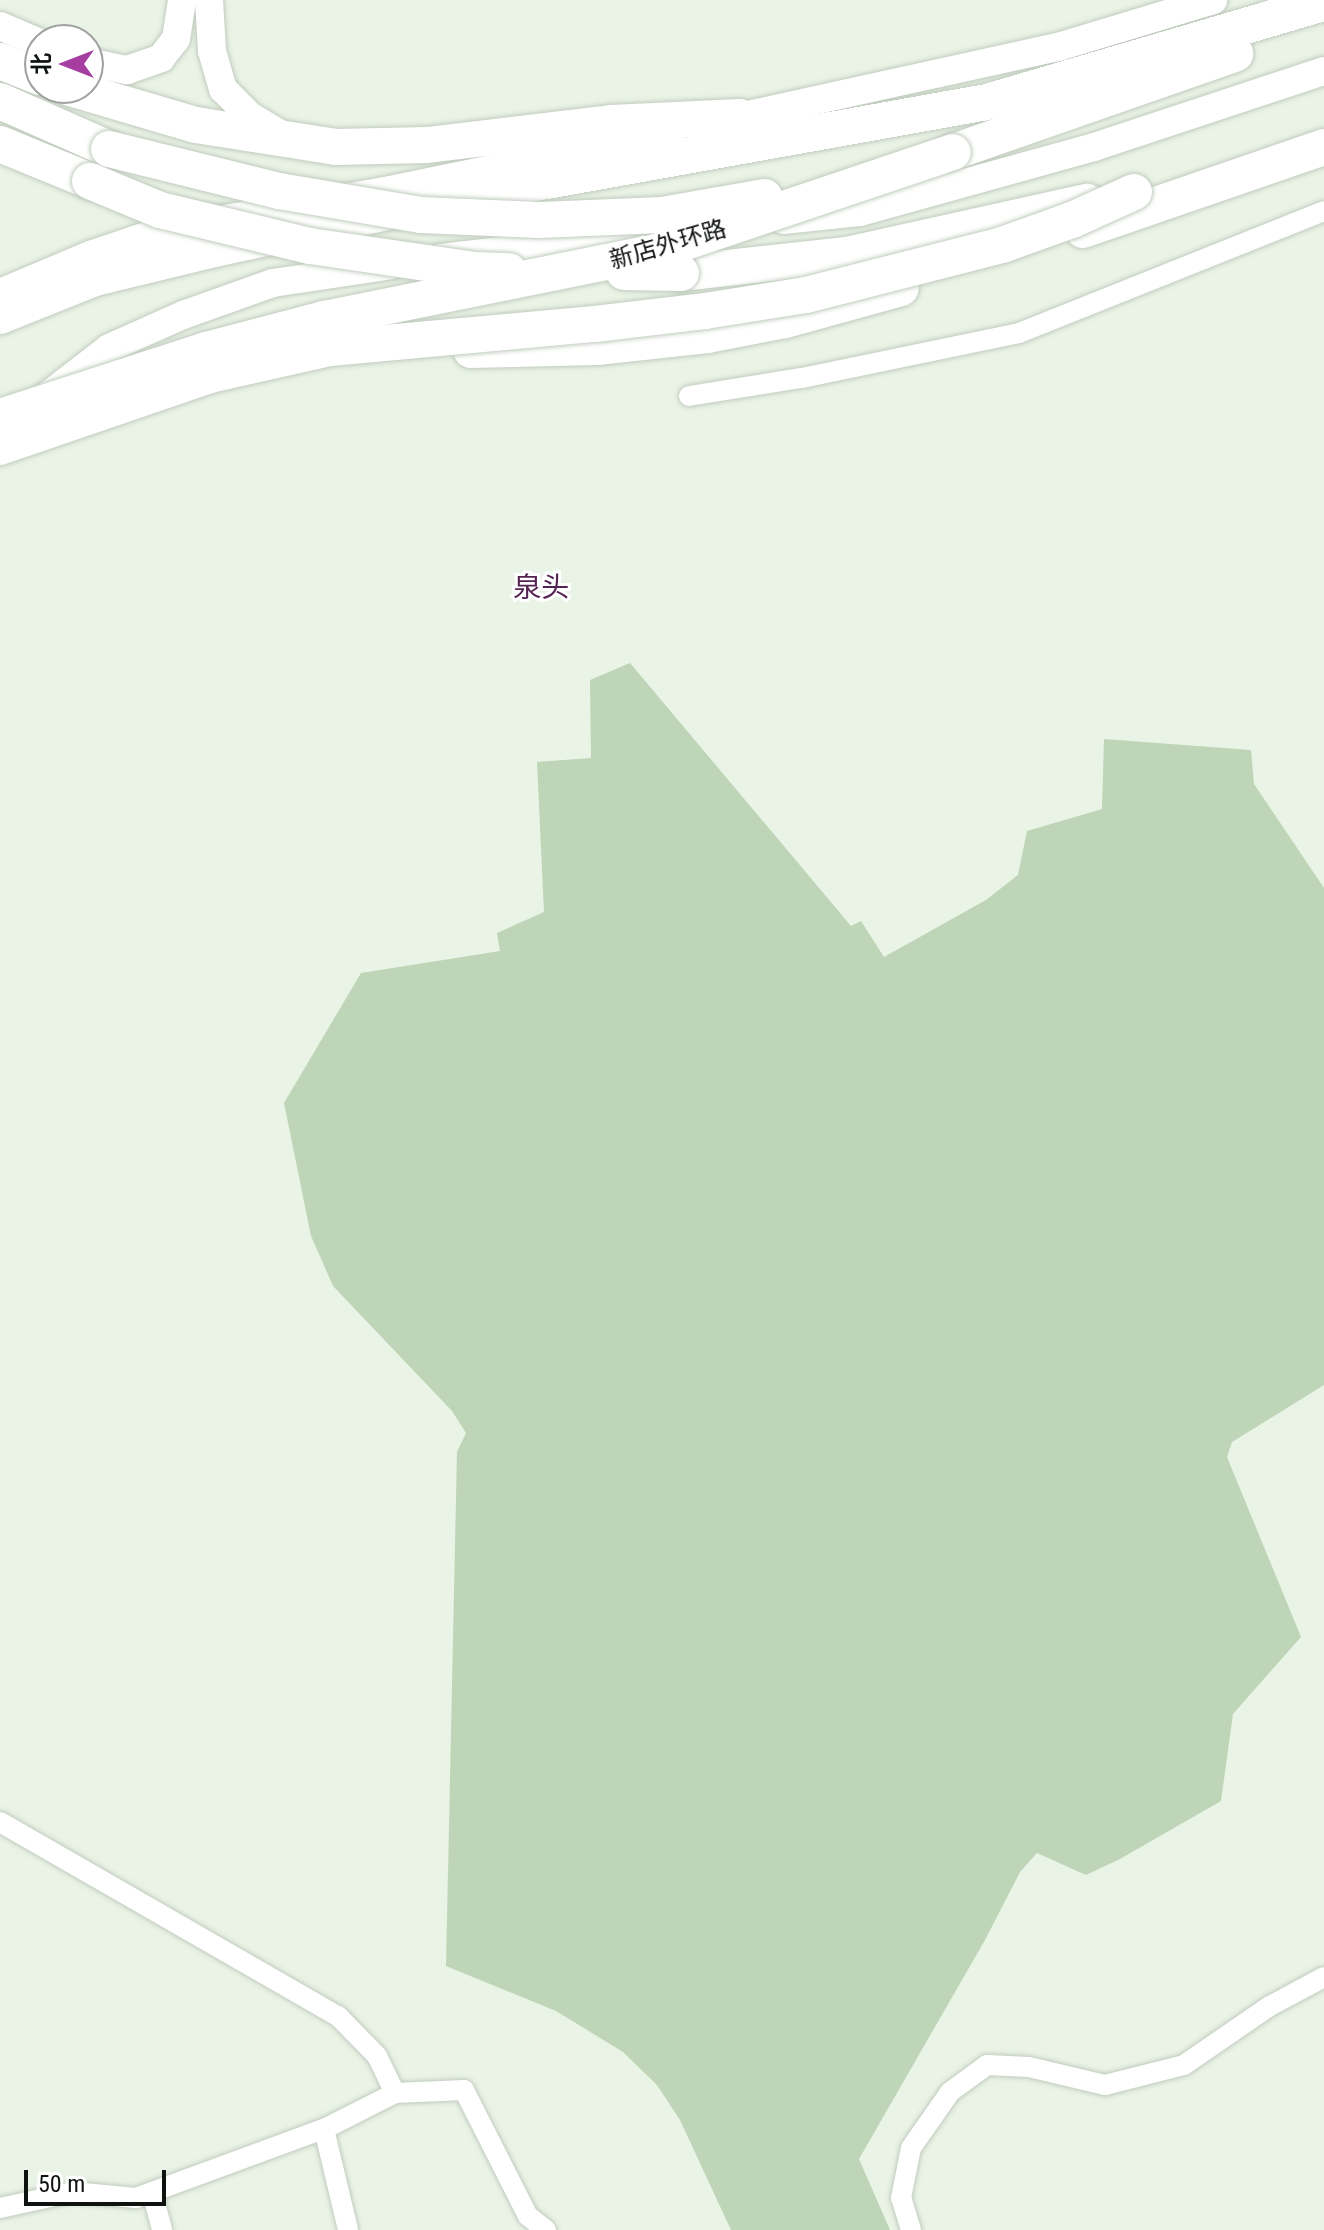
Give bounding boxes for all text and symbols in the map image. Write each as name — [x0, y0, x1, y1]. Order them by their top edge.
north arrow — [24, 24, 104, 104]
text: 北 — [29, 53, 54, 75]
street label: 新店外环路 — [606, 215, 730, 275]
district label: 泉头 — [513, 571, 569, 605]
scale bar — [28, 2154, 170, 2204]
text: 50 m — [38, 2170, 85, 2198]

